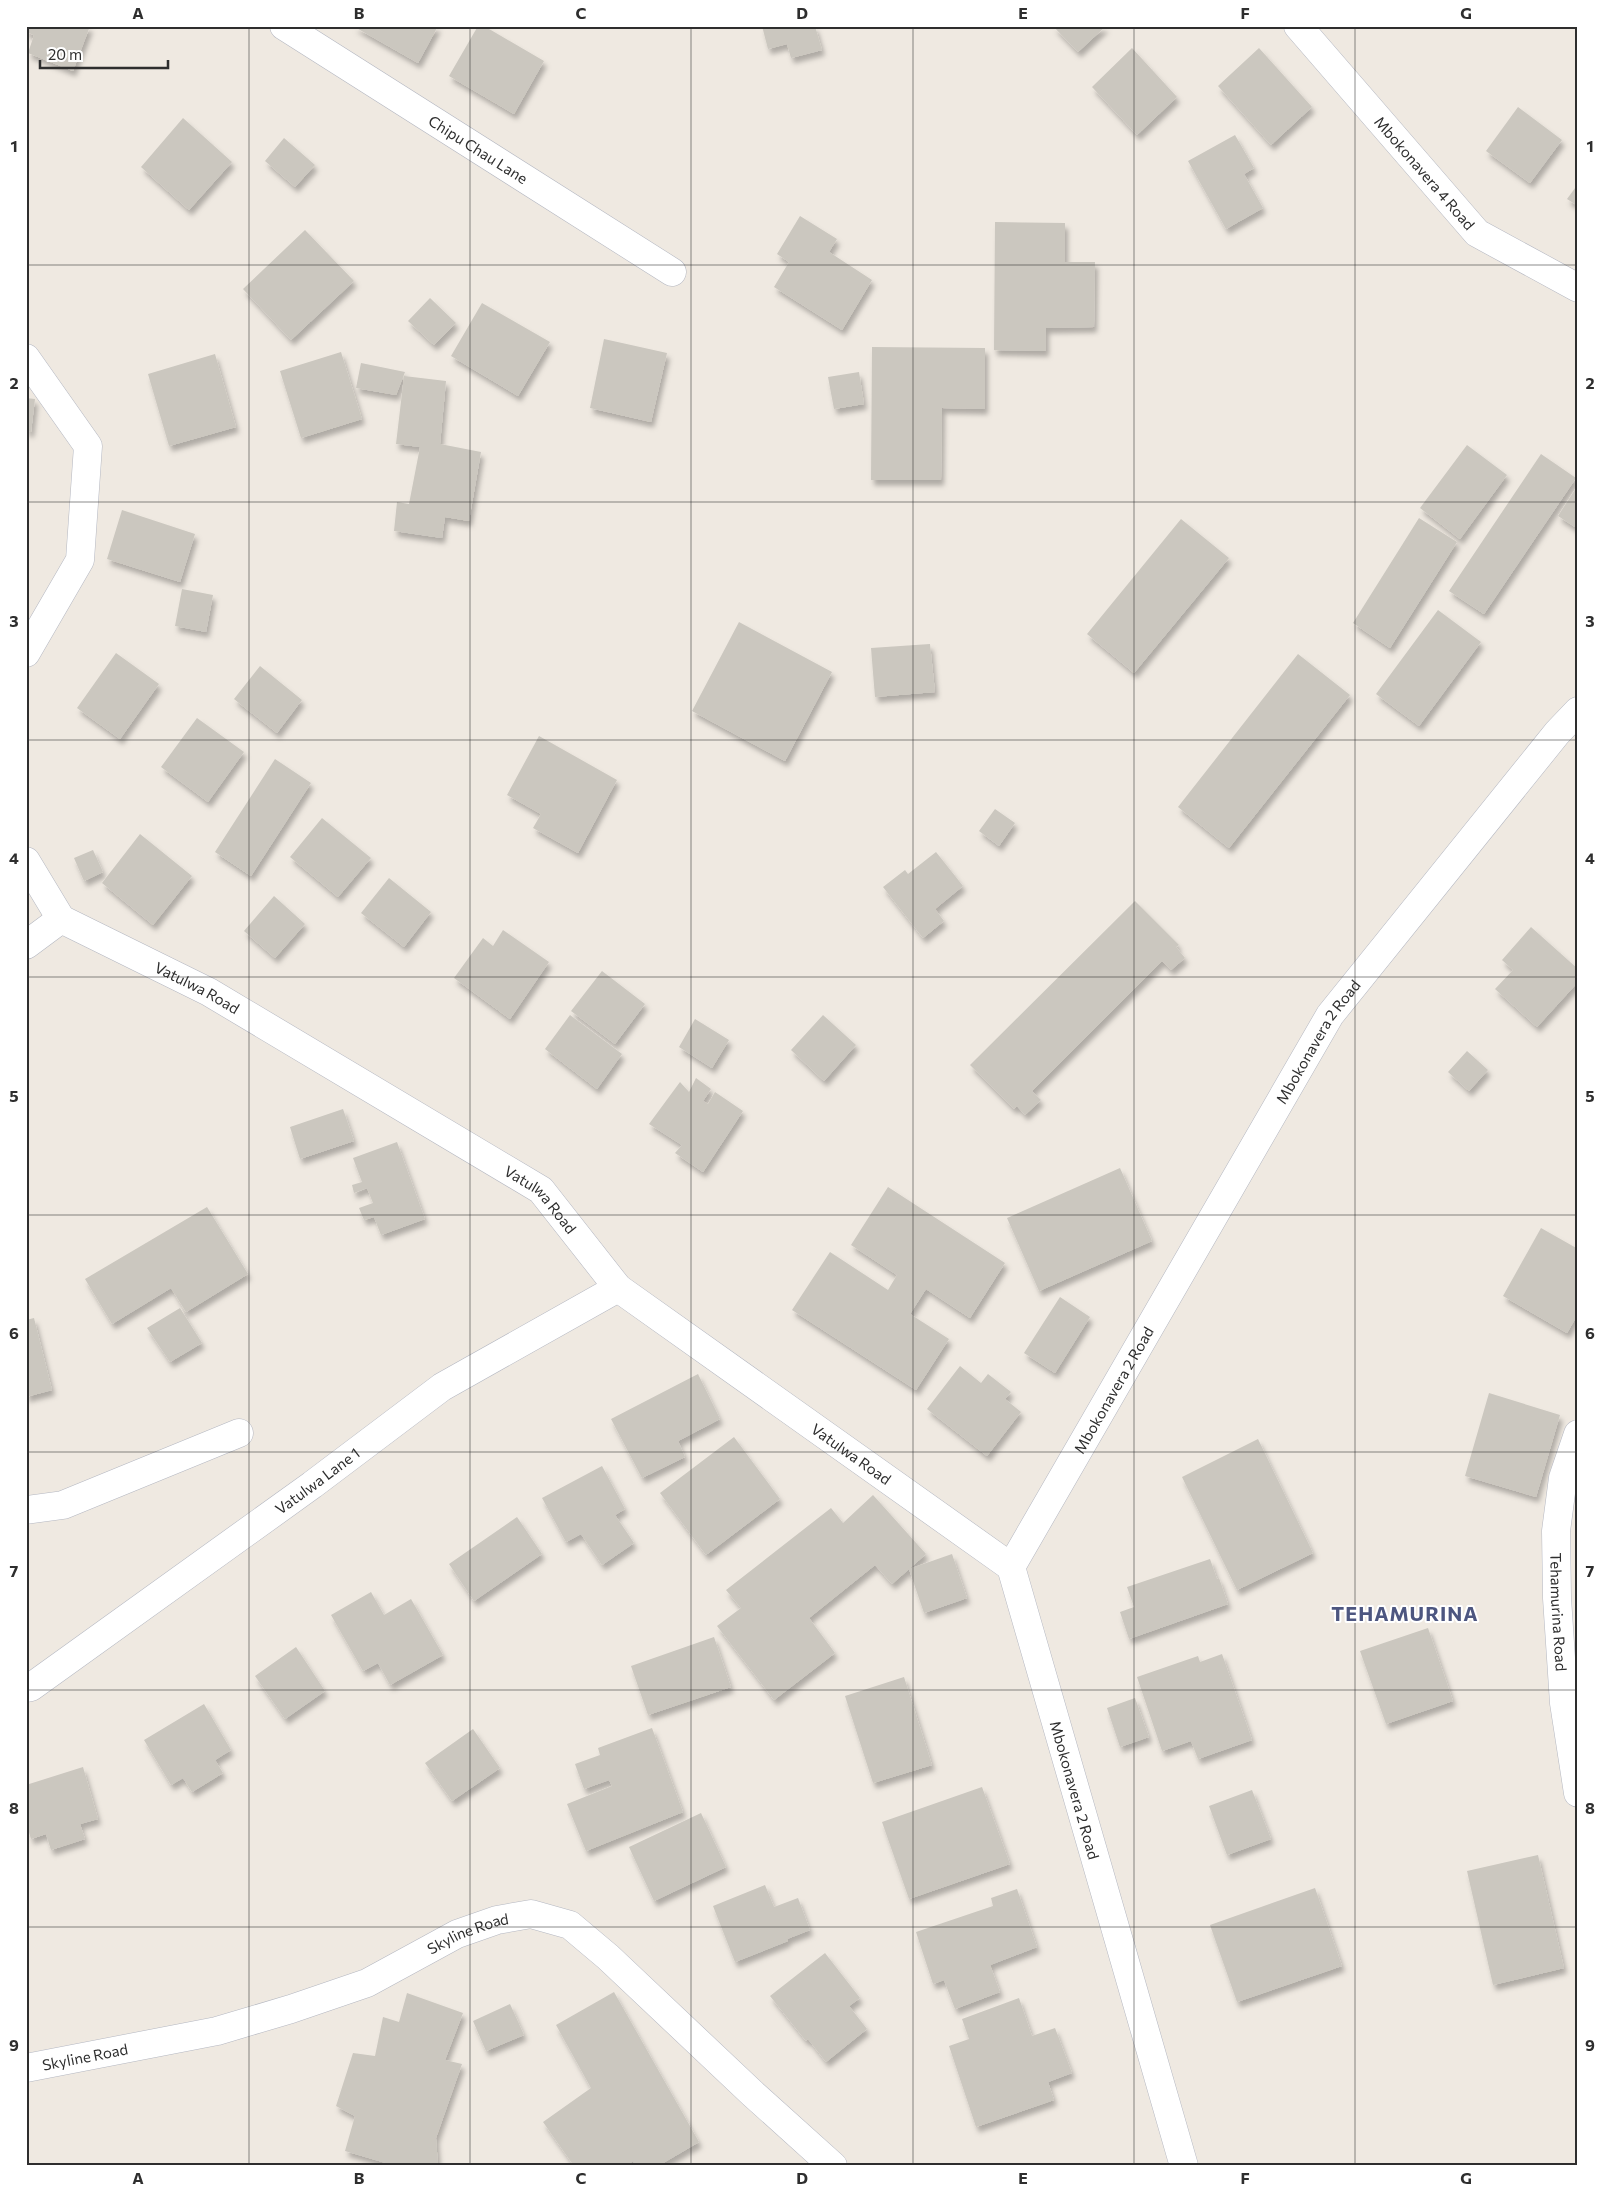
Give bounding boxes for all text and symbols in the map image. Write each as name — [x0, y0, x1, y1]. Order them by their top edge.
text: A — [132, 3, 144, 22]
text: B — [354, 3, 365, 22]
text: C — [576, 3, 587, 22]
text: D — [796, 3, 808, 22]
text: E — [1018, 3, 1028, 22]
text: F — [1240, 3, 1250, 22]
text: G — [1460, 3, 1472, 22]
scale bar — [40, 38, 168, 70]
text: 20 m — [48, 45, 82, 63]
street label: Chipu Chau Lane — [425, 111, 531, 187]
street label: Mbokonavera 4 Road — [1371, 112, 1479, 233]
text: 1 — [10, 136, 18, 155]
text: 1 — [1586, 136, 1594, 155]
text: 2 — [9, 373, 19, 392]
text: 2 — [1585, 373, 1595, 392]
text: 3 — [9, 611, 19, 630]
text: 3 — [1585, 611, 1595, 630]
text: 4 — [9, 848, 19, 867]
text: 4 — [1585, 848, 1595, 867]
street label: Vatulwa Road — [152, 958, 243, 1017]
street label: Mbokonavera 2 Road — [1272, 976, 1364, 1107]
text: 5 — [9, 1086, 19, 1105]
text: 5 — [1585, 1086, 1595, 1105]
street label: Vatulwa Road — [501, 1161, 581, 1237]
text: 6 — [9, 1323, 19, 1342]
street label: Mbokonavera 2 Road — [1070, 1323, 1157, 1457]
text: 6 — [1585, 1323, 1595, 1342]
street label: Vatulwa Road — [808, 1419, 895, 1488]
street label: Vatulwa Lane 1 — [271, 1443, 363, 1518]
street label: Tehamurina Road — [1547, 1553, 1571, 1672]
text: 7 — [10, 1561, 19, 1580]
text: 7 — [1586, 1561, 1595, 1580]
district label: TEHAMURINA — [1331, 1601, 1479, 1625]
street label: Mbokonavera 2 Road — [1047, 1719, 1103, 1861]
text: 8 — [9, 1798, 19, 1817]
text: 8 — [1585, 1798, 1595, 1817]
street label: Skyline Road — [424, 1909, 510, 1958]
text: 9 — [9, 2035, 19, 2054]
text: 9 — [1585, 2035, 1595, 2054]
street label: Skyline Road — [41, 2039, 129, 2074]
text: A — [132, 2168, 144, 2187]
text: B — [354, 2168, 365, 2187]
text: C — [576, 2168, 587, 2187]
text: D — [796, 2168, 808, 2187]
text: E — [1018, 2168, 1028, 2187]
text: F — [1240, 2168, 1250, 2187]
text: G — [1460, 2168, 1472, 2187]

